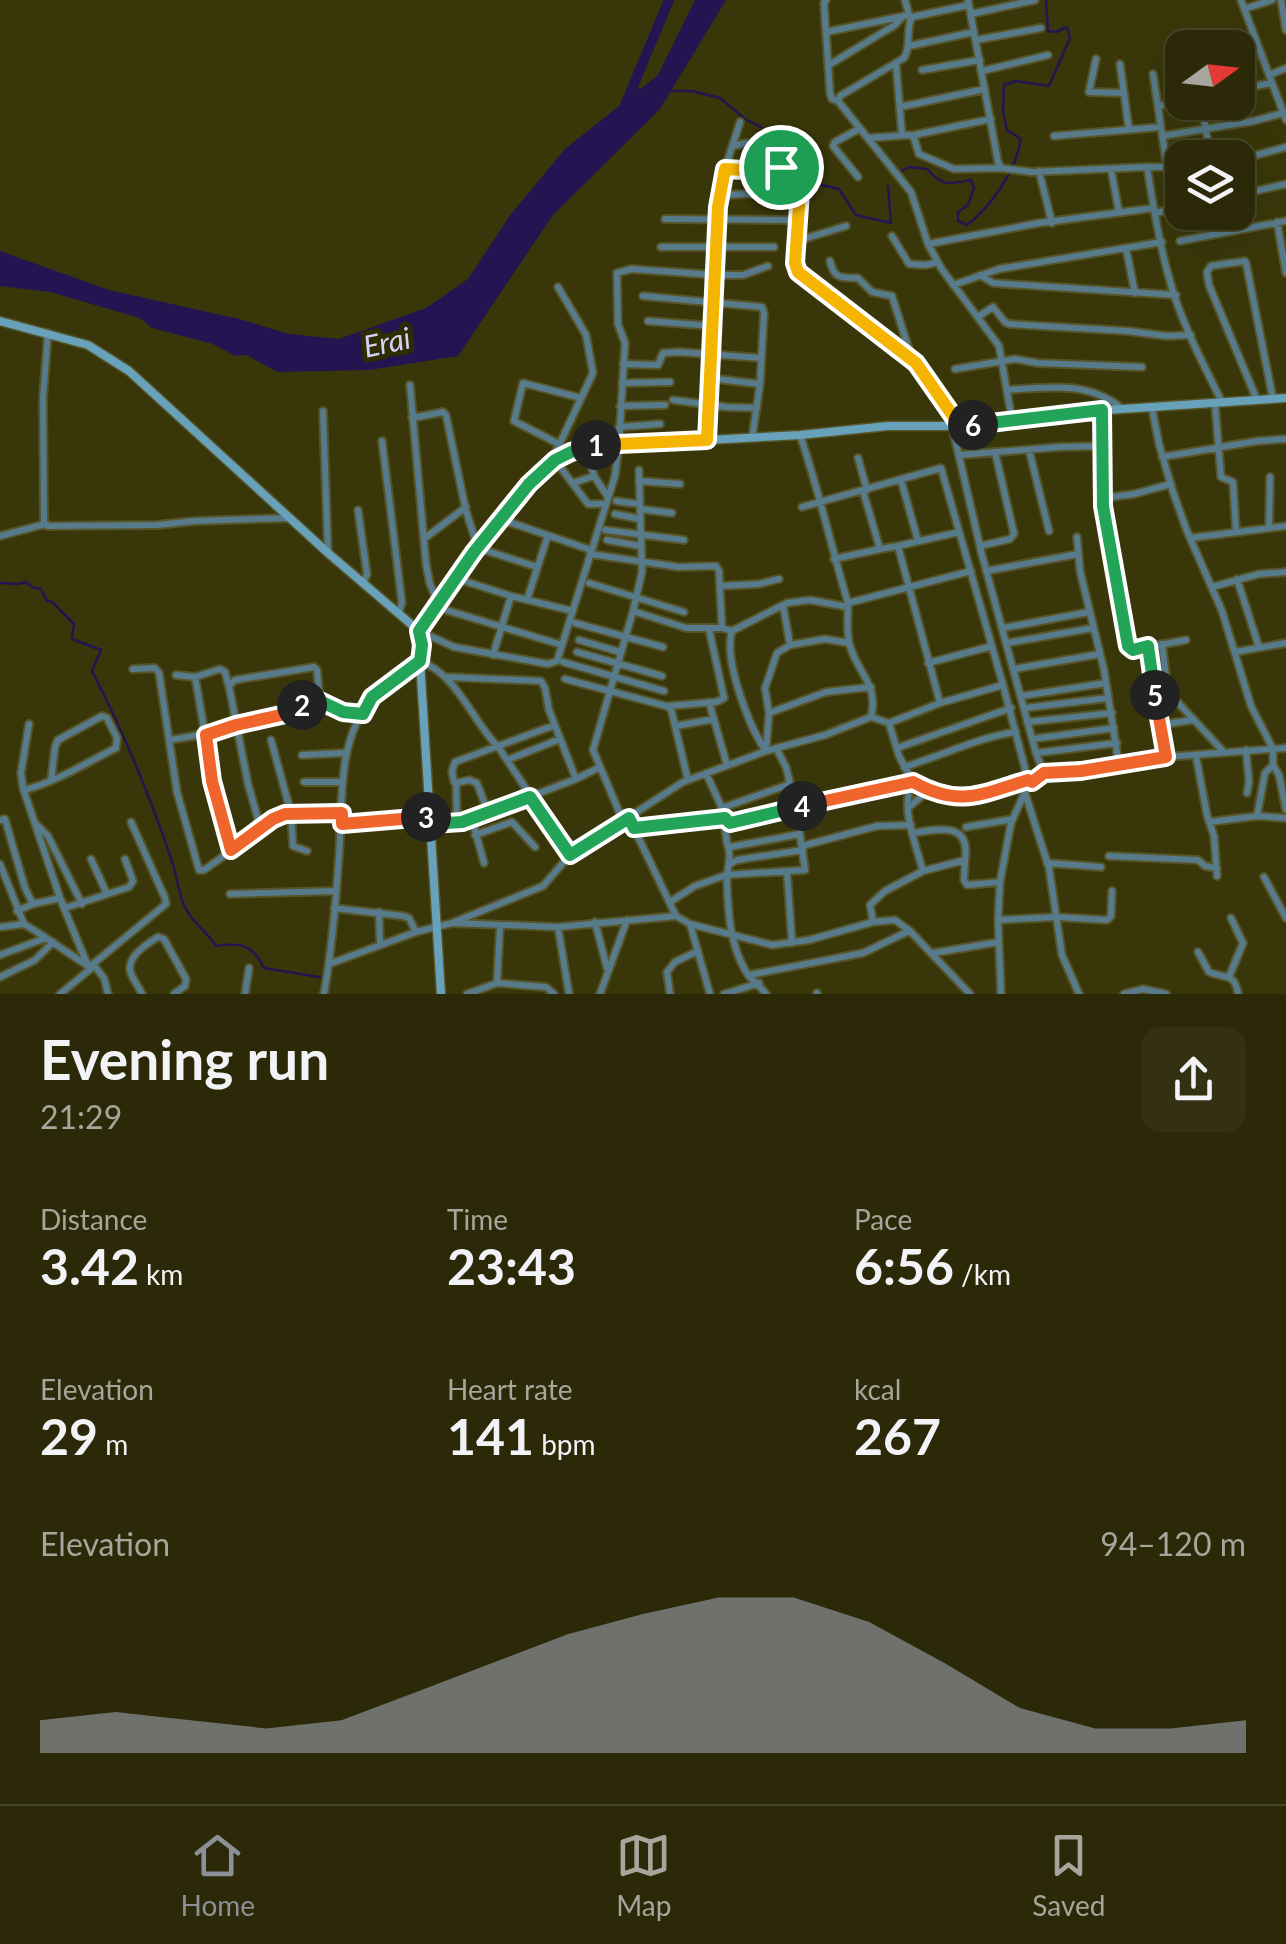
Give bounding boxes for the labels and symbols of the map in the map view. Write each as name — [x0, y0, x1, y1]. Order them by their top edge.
north arrow — [1165, 30, 1255, 120]
pin — [739, 125, 824, 210]
water label: Erai — [360, 318, 414, 364]
pin: 6 — [948, 400, 998, 450]
pin: 1 — [571, 420, 621, 470]
pin: 5 — [1130, 670, 1180, 720]
pin: 2 — [277, 680, 327, 730]
pin: 4 — [777, 781, 827, 831]
pin: 3 — [401, 792, 451, 842]

